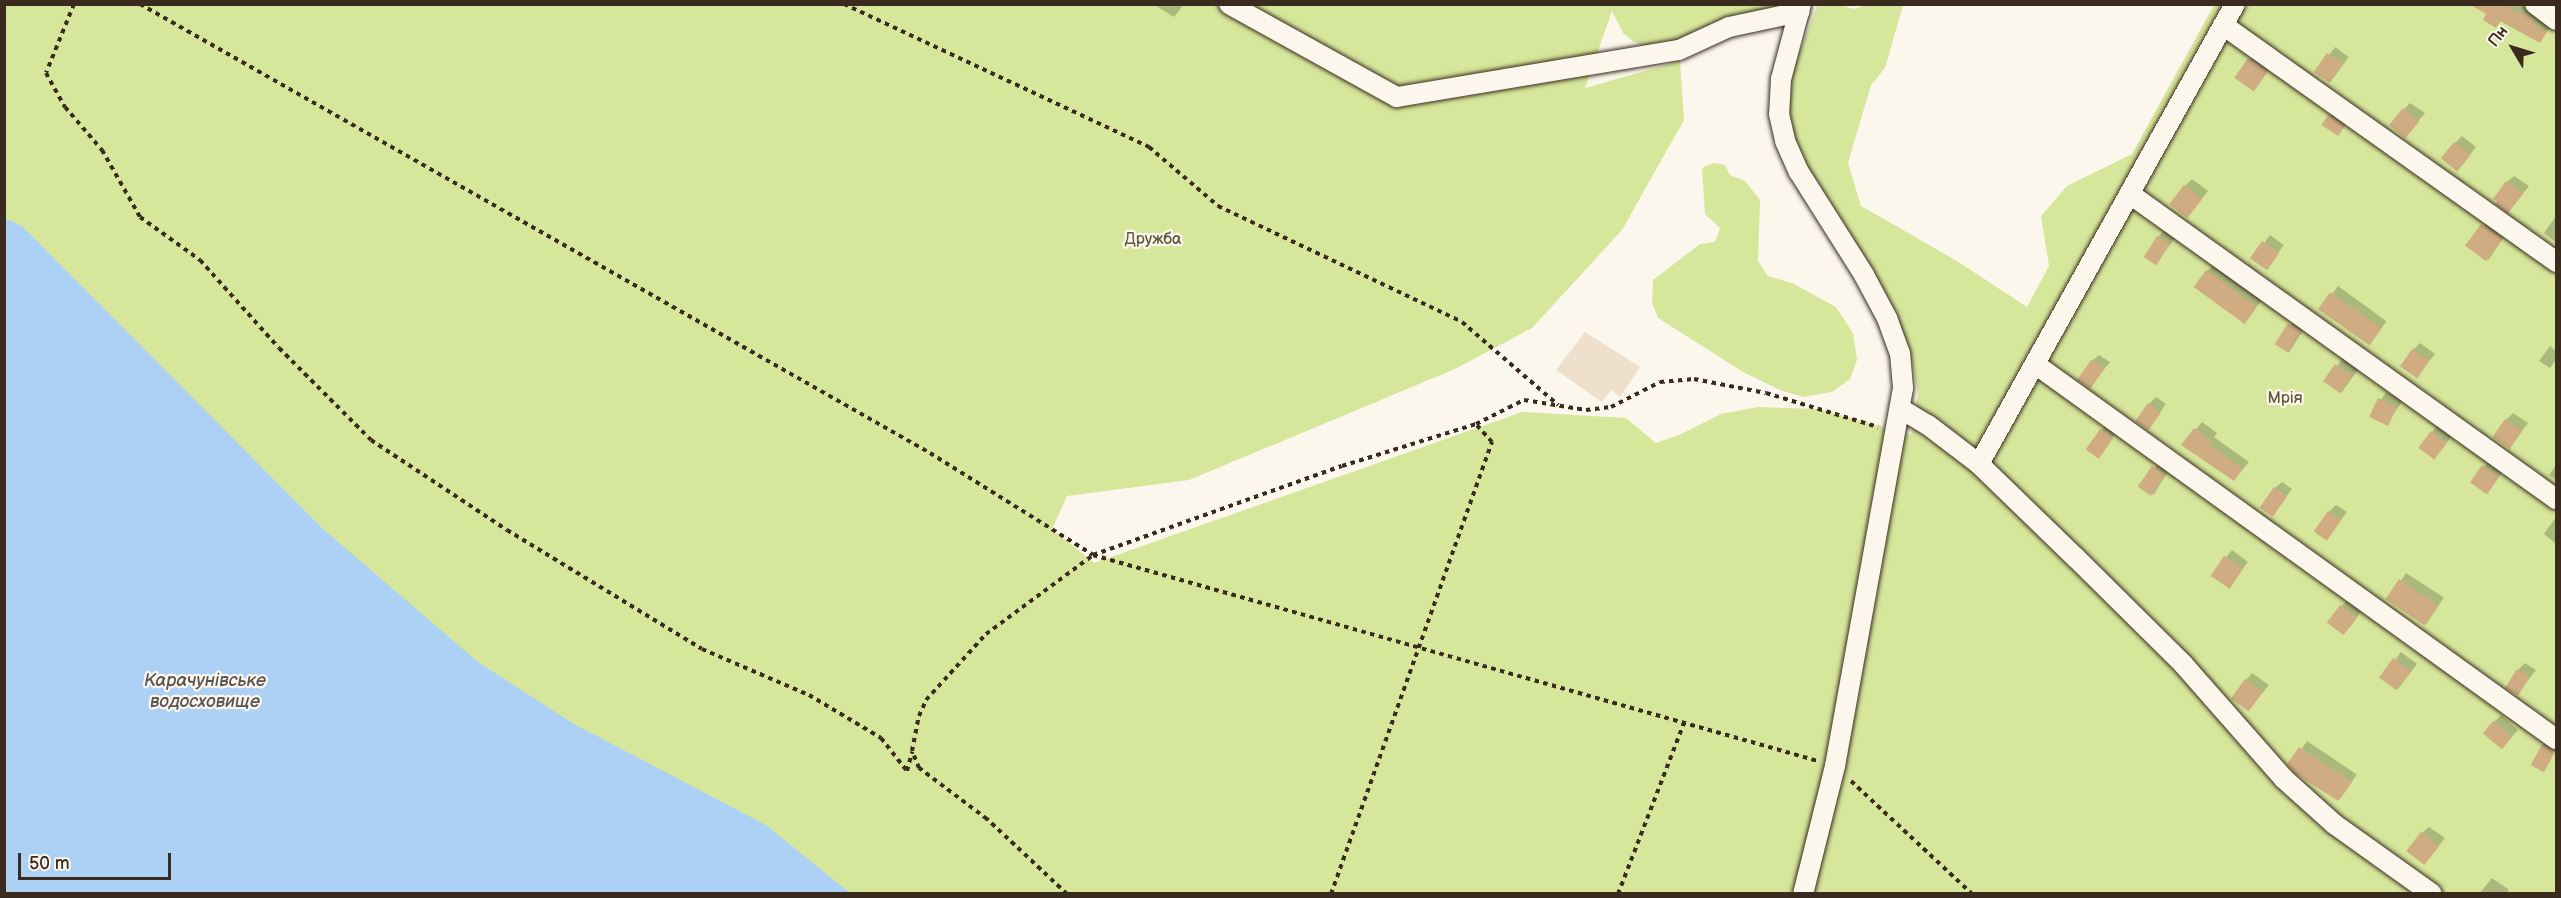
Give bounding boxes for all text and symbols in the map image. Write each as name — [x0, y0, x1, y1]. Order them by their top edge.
north arrow — [2483, 18, 2543, 78]
text: Пн — [2484, 22, 2512, 51]
park label: Дружба — [1124, 230, 1182, 250]
park label: Мрія — [2267, 389, 2303, 409]
water label: Карачунівське водосховище — [144, 671, 266, 714]
scale bar — [21, 841, 174, 879]
text: 50 m — [29, 853, 70, 874]

